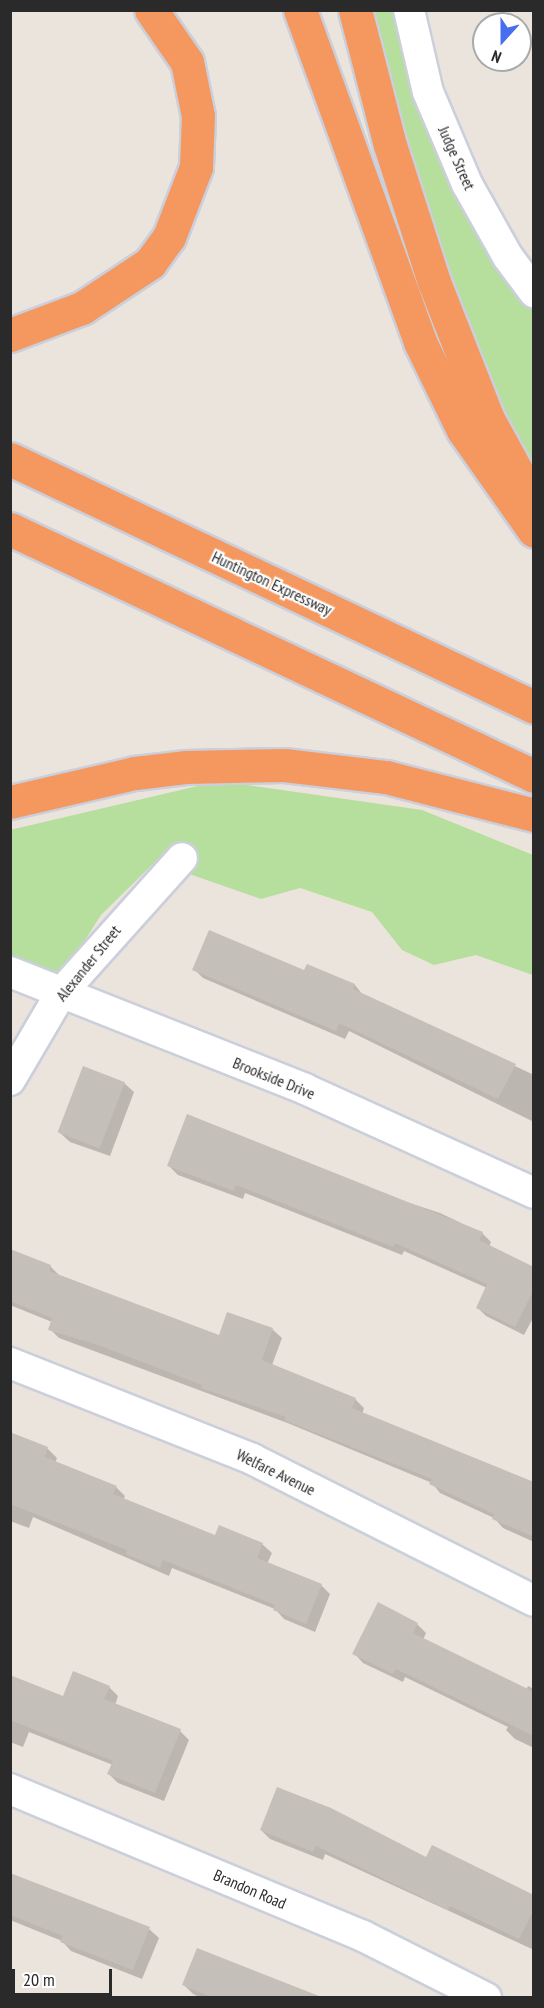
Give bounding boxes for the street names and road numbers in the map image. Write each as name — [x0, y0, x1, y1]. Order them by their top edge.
street label: Judge Street — [434, 123, 480, 193]
street label: Huntington Expressway — [209, 547, 335, 619]
street label: Alexander Street — [52, 921, 124, 1005]
street label: Brookside Drive — [230, 1053, 318, 1103]
street label: Welfare Avenue — [233, 1445, 319, 1499]
street label: Brandon Road — [211, 1865, 289, 1913]

